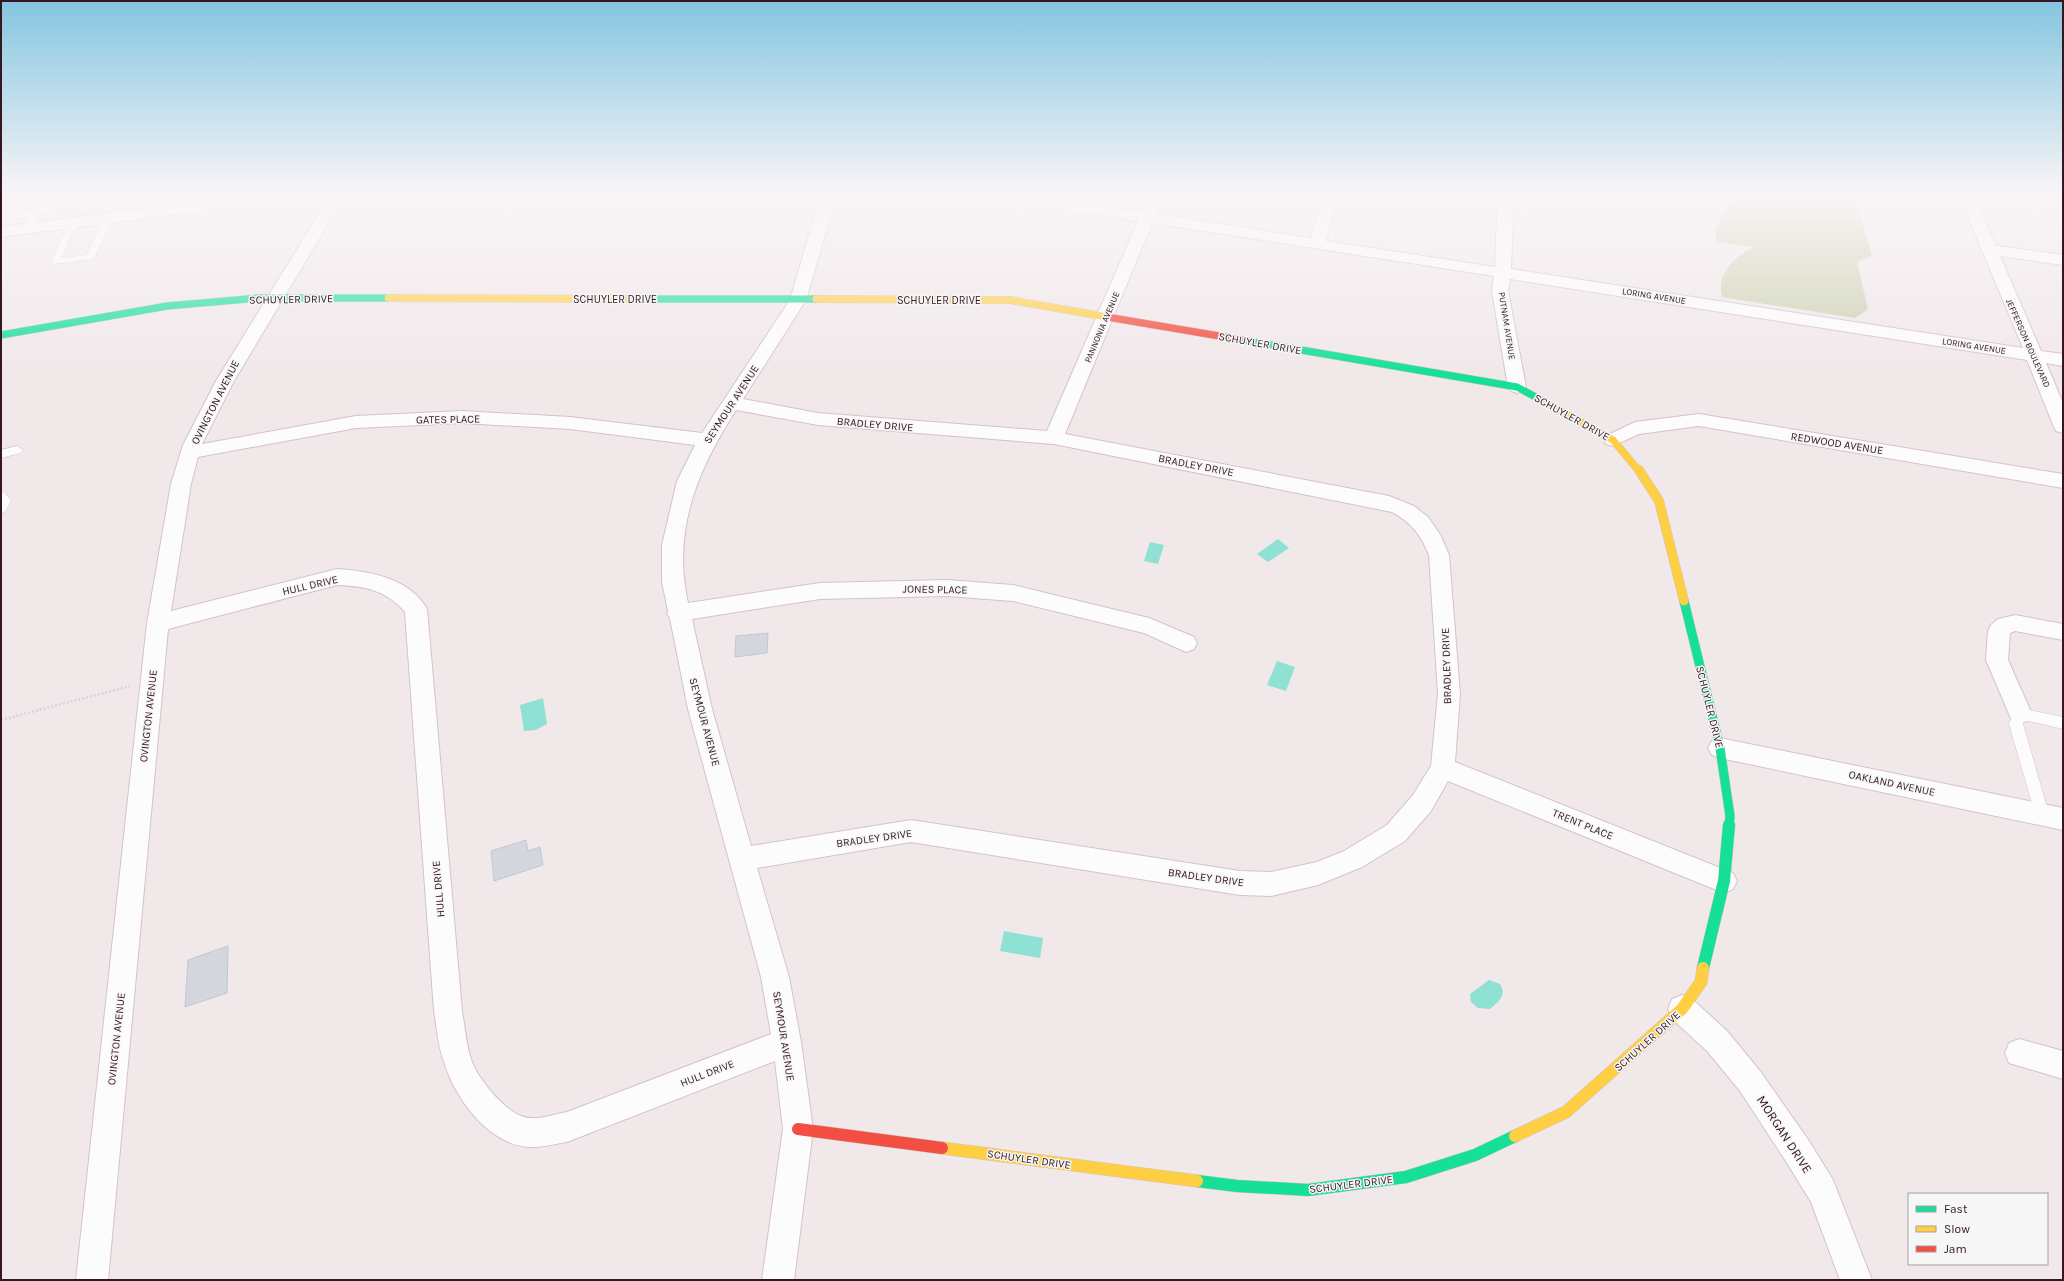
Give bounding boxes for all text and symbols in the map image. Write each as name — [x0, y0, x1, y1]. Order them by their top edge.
street label: LORING AVENUE — [1621, 286, 1687, 306]
street label: PANNONIA AVENUE — [1083, 290, 1121, 364]
street label: PUTNAM AVENUE — [1497, 291, 1517, 361]
street label: SCHUYLER DRIVE — [249, 292, 333, 307]
street label: SCHUYLER DRIVE — [573, 293, 657, 306]
street label: SCHUYLER DRIVE — [897, 294, 981, 307]
street label: JEFFERSON BOULEVARD — [2004, 297, 2052, 389]
street label: SCHUYLER DRIVE — [1217, 330, 1302, 357]
street label: LORING AVENUE — [1941, 336, 2007, 356]
street label: OVINGTON AVENUE — [189, 358, 242, 447]
street label: SEYMOUR AVENUE — [701, 363, 762, 446]
street label: SCHUYLER DRIVE — [1532, 391, 1612, 444]
street label: GATES PLACE — [416, 412, 480, 427]
street label: BRADLEY DRIVE — [836, 415, 914, 434]
street label: REDWOOD AVENUE — [1790, 430, 1884, 457]
street label: BRADLEY DRIVE — [1157, 452, 1235, 479]
street label: HULL DRIVE — [281, 573, 339, 598]
street label: JONES PLACE — [902, 582, 968, 597]
street label: BRADLEY DRIVE — [1439, 627, 1454, 704]
street label: SCHUYLER DRIVE — [1693, 665, 1726, 749]
street label: OVINGTON AVENUE — [137, 669, 160, 763]
street label: SEYMOUR AVENUE — [686, 676, 723, 768]
street label: OAKLAND AVENUE — [1847, 768, 1936, 799]
street label: TRENT PLACE — [1550, 806, 1615, 843]
street label: BRADLEY DRIVE — [835, 827, 913, 850]
street label: HULL DRIVE — [430, 860, 447, 918]
street label: BRADLEY DRIVE — [1167, 866, 1245, 889]
street label: SEYMOUR AVENUE — [770, 990, 797, 1082]
street label: OVINGTON AVENUE — [105, 992, 128, 1086]
street label: SCHUYLER DRIVE — [1612, 1008, 1683, 1074]
street label: HULL DRIVE — [678, 1057, 736, 1090]
street label: MORGAN DRIVE — [1754, 1092, 1815, 1176]
street label: SCHUYLER DRIVE — [986, 1147, 1071, 1172]
street label: SCHUYLER DRIVE — [1309, 1173, 1394, 1196]
legend — [1908, 1193, 2048, 1265]
text: Fast — [1944, 1202, 1968, 1216]
text: Slow — [1944, 1222, 1970, 1236]
text: Jam — [1944, 1242, 1967, 1256]

